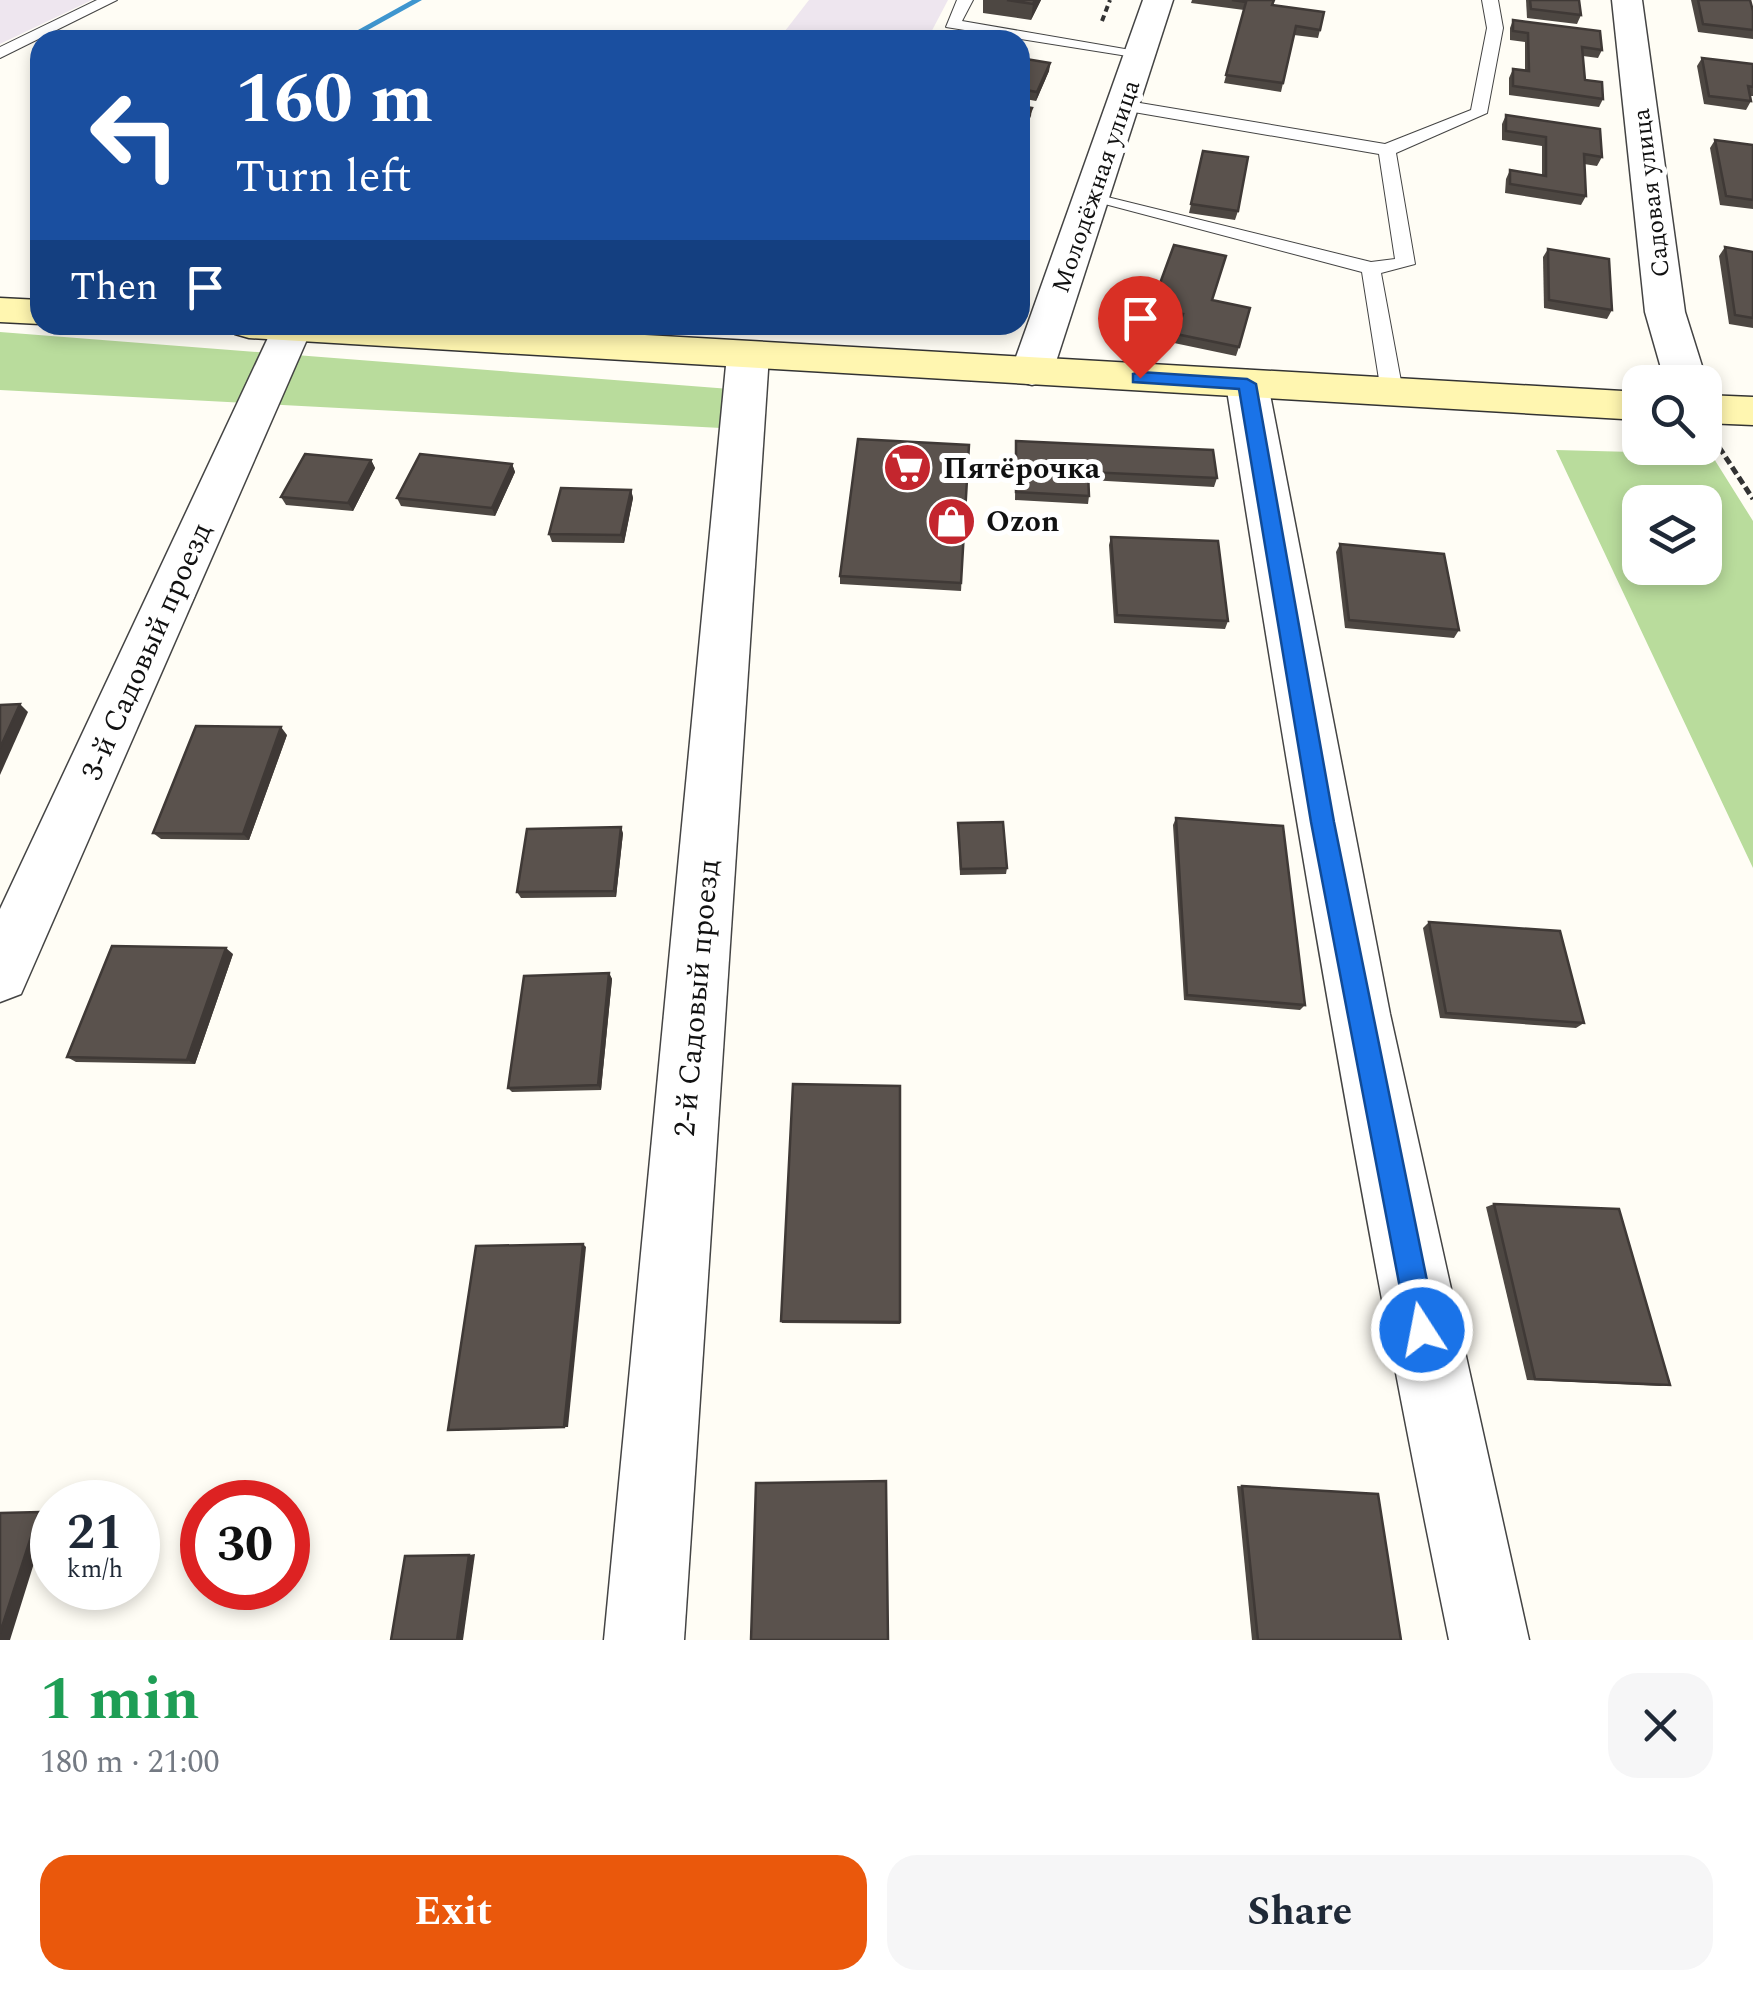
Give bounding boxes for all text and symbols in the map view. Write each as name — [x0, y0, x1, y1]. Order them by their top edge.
text: 160 m — [235, 47, 433, 153]
icon: left — [70, 70, 200, 200]
street label: Молодёжная улица — [1043, 75, 1151, 298]
street label: Садовая улица — [1623, 106, 1681, 279]
text: Turn left — [235, 143, 412, 212]
text: Then — [70, 259, 158, 317]
icon: arrive — [178, 260, 233, 315]
pin — [1098, 276, 1183, 379]
icon: arrive — [1113, 291, 1168, 346]
map controls — [1622, 365, 1722, 585]
button: search — [1622, 365, 1722, 465]
supermarket icon: Пятёрочка — [882, 442, 934, 494]
place label: Пятёрочка — [943, 446, 1101, 492]
button: layers — [1622, 485, 1722, 585]
shop icon: Ozon — [925, 495, 977, 547]
place label: Ozon — [986, 499, 1060, 545]
street label: 3-й Садовый проезд — [69, 515, 225, 788]
street label: 2-й Садовый проезд — [662, 857, 732, 1139]
position arrow — [1370, 1278, 1474, 1382]
speed limit sign: 30 — [180, 1480, 310, 1610]
text: 21 — [67, 1495, 123, 1571]
text: km/h — [67, 1551, 123, 1589]
text: 1 min — [40, 1654, 200, 1746]
button: close — [1608, 1673, 1713, 1778]
text: 180 m · 21:00 — [40, 1738, 220, 1787]
button: Exit — [40, 1855, 867, 1970]
button: Share — [887, 1855, 1713, 1970]

